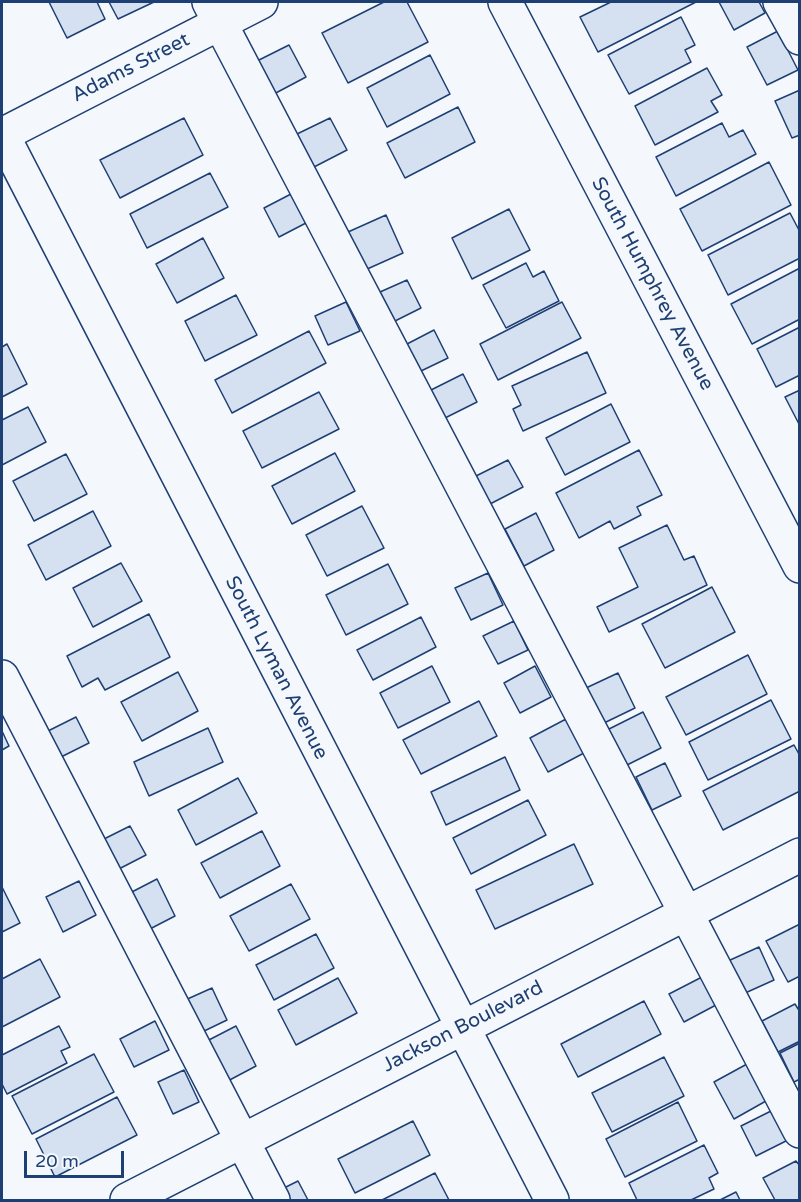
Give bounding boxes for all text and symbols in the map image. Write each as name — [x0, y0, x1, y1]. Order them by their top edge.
street label: Adams Street — [68, 28, 194, 108]
street label: South Humphrey Avenue — [586, 173, 718, 395]
street label: South Lyman Avenue — [219, 572, 333, 764]
street label: Jackson Boulevard — [379, 976, 547, 1078]
scale bar — [27, 1139, 128, 1177]
text: 20 m — [35, 1150, 79, 1172]

